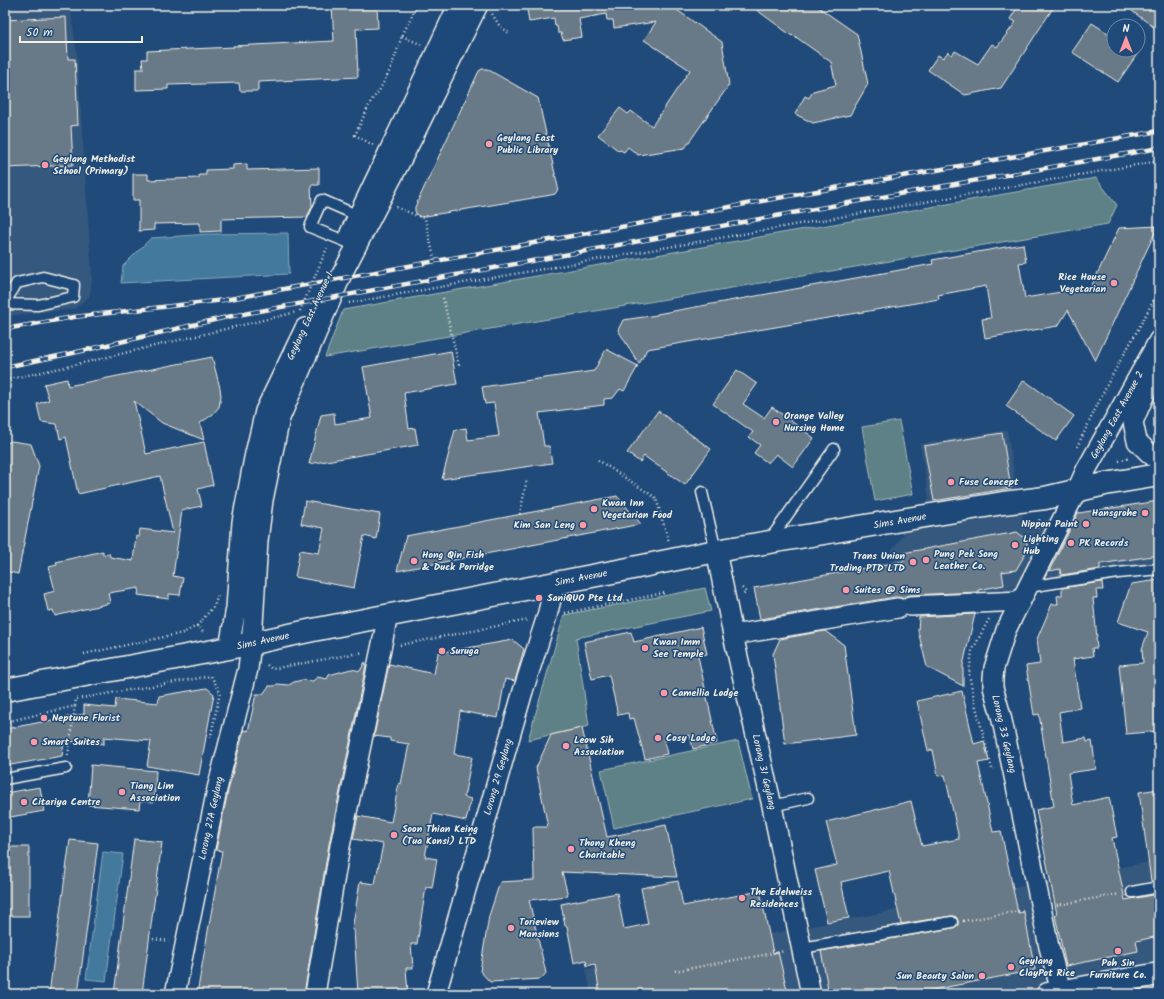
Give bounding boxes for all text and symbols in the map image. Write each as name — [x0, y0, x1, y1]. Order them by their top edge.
scale bar — [20, 18, 142, 44]
north arrow — [1106, 18, 1146, 58]
text: N — [1123, 20, 1130, 38]
text: 50 m — [26, 23, 53, 42]
place label: Geylang East Public Library — [497, 130, 559, 158]
marker: Geylang East Public Library — [484, 139, 494, 149]
place label: Geylang Methodist School (Primary) — [53, 151, 136, 179]
marker: Geylang Methodist School (Primary) — [40, 160, 50, 170]
street label: Geylang East Avenue 1 — [283, 269, 337, 363]
place label: Rice House Vegetarian — [1058, 269, 1106, 297]
marker: Rice House Vegetarian — [1109, 278, 1119, 288]
street label: Geylang East Avenue 2 — [1086, 368, 1148, 462]
place label: Orange Valley Nursing Home — [784, 408, 845, 436]
marker: Orange Valley Nursing Home — [771, 417, 781, 427]
place label: Fuse Concept — [959, 474, 1019, 490]
marker: Fuse Concept — [946, 477, 956, 487]
place label: Kwan Inn Vegetarian Food — [602, 495, 673, 523]
marker: Kwan Inn Vegetarian Food — [589, 504, 599, 514]
place label: Hansgrohe — [1092, 505, 1137, 521]
street label: Sims Avenue — [872, 508, 928, 534]
marker: Hansgrohe — [1140, 508, 1150, 518]
place label: Nippon Paint — [1021, 516, 1078, 532]
place label: Kim San Leng — [514, 517, 575, 533]
marker: Nippon Paint — [1081, 519, 1091, 529]
marker: Kim San Leng — [578, 520, 588, 530]
place label: Lighting Hub — [1023, 531, 1059, 559]
place label: PK Records — [1079, 535, 1129, 551]
marker: PK Records — [1066, 538, 1076, 548]
marker: Lighting Hub — [1010, 540, 1020, 550]
place label: Pung Pek Song Leather Co. — [934, 546, 998, 574]
place label: Hong Qin Fish & Duck Porridge — [422, 547, 494, 575]
place label: Trans Union Trading PTD LTD — [830, 548, 905, 576]
marker: Pung Pek Song Leather Co. — [921, 555, 931, 565]
marker: Hong Qin Fish & Duck Porridge — [409, 556, 419, 566]
marker: Trans Union Trading PTD LTD — [908, 557, 918, 567]
street label: Sims Avenue — [553, 565, 609, 591]
place label: Suites @ Sims — [854, 582, 921, 598]
marker: Suites @ Sims — [841, 585, 851, 595]
place label: SaniQUO Pte Ltd — [547, 590, 623, 606]
marker: SaniQUO Pte Ltd — [534, 593, 544, 603]
street label: Sims Avenue — [235, 628, 291, 654]
place label: Kwan Imm See Temple — [653, 634, 704, 662]
place label: Suruga — [450, 643, 479, 659]
marker: Kwan Imm See Temple — [640, 643, 650, 653]
marker: Suruga — [437, 646, 447, 656]
place label: Camellia Lodge — [672, 685, 738, 701]
marker: Camellia Lodge — [659, 688, 669, 698]
street label: Lorong 33 Geylang — [987, 693, 1021, 775]
place label: Neptune Florist — [52, 710, 121, 726]
marker: Neptune Florist — [39, 713, 49, 723]
place label: Cosy Lodge — [666, 730, 716, 746]
place label: Leow Sih Association — [574, 732, 624, 760]
marker: Cosy Lodge — [653, 733, 663, 743]
street label: Lorong 31 Geylang — [748, 733, 781, 812]
place label: Smart Suites — [42, 734, 100, 750]
marker: Smart Suites — [29, 737, 39, 747]
street label: Lorong 29 Geylang — [479, 737, 517, 817]
marker: Leow Sih Association — [561, 741, 571, 751]
street label: Lorong 27A Geylang — [194, 775, 228, 861]
place label: Tiang Lim Association — [130, 778, 180, 806]
marker: Tiang Lim Association — [117, 787, 127, 797]
place label: Citariya Centre — [32, 794, 100, 810]
marker: Citariya Centre — [19, 797, 29, 807]
place label: Soon Thian Keing (Tua Konsi) LTD — [402, 821, 478, 849]
marker: Soon Thian Keing (Tua Konsi) LTD — [389, 830, 399, 840]
place label: Thong Kheng Charitable — [579, 835, 636, 863]
marker: Thong Kheng Charitable — [566, 844, 576, 854]
place label: The Edelweiss Residences — [750, 884, 812, 912]
marker: The Edelweiss Residences — [737, 893, 747, 903]
place label: Torieview Mansions — [519, 914, 560, 942]
marker: Torieview Mansions — [506, 923, 516, 933]
marker: Poh Sin Furniture Co. — [1113, 946, 1123, 956]
place label: Geylang ClayPot Rice — [1019, 953, 1075, 981]
place label: Poh Sin Furniture Co. — [1090, 955, 1146, 983]
marker: Geylang ClayPot Rice — [1006, 962, 1016, 972]
place label: Sun Beauty Salon — [896, 968, 974, 984]
marker: Sun Beauty Salon — [977, 971, 987, 981]

